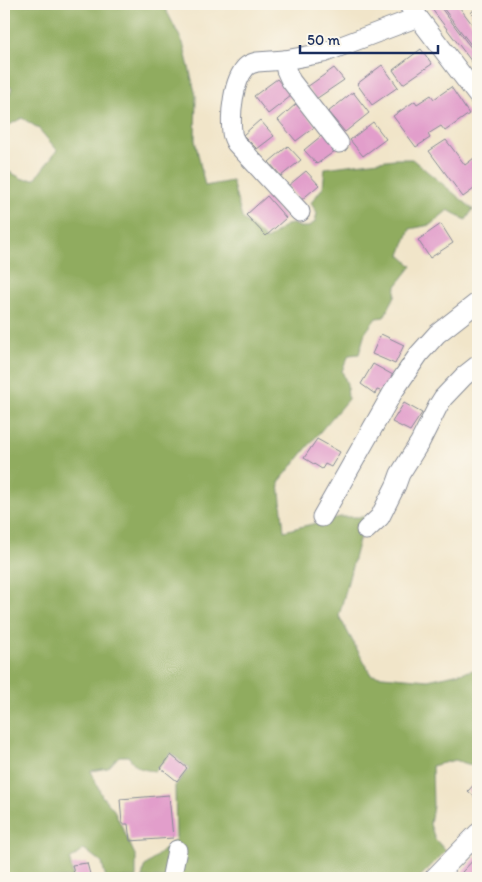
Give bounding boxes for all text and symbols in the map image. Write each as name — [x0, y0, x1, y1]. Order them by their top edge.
scale bar — [300, 22, 437, 54]
text: 50 m — [307, 31, 340, 49]

